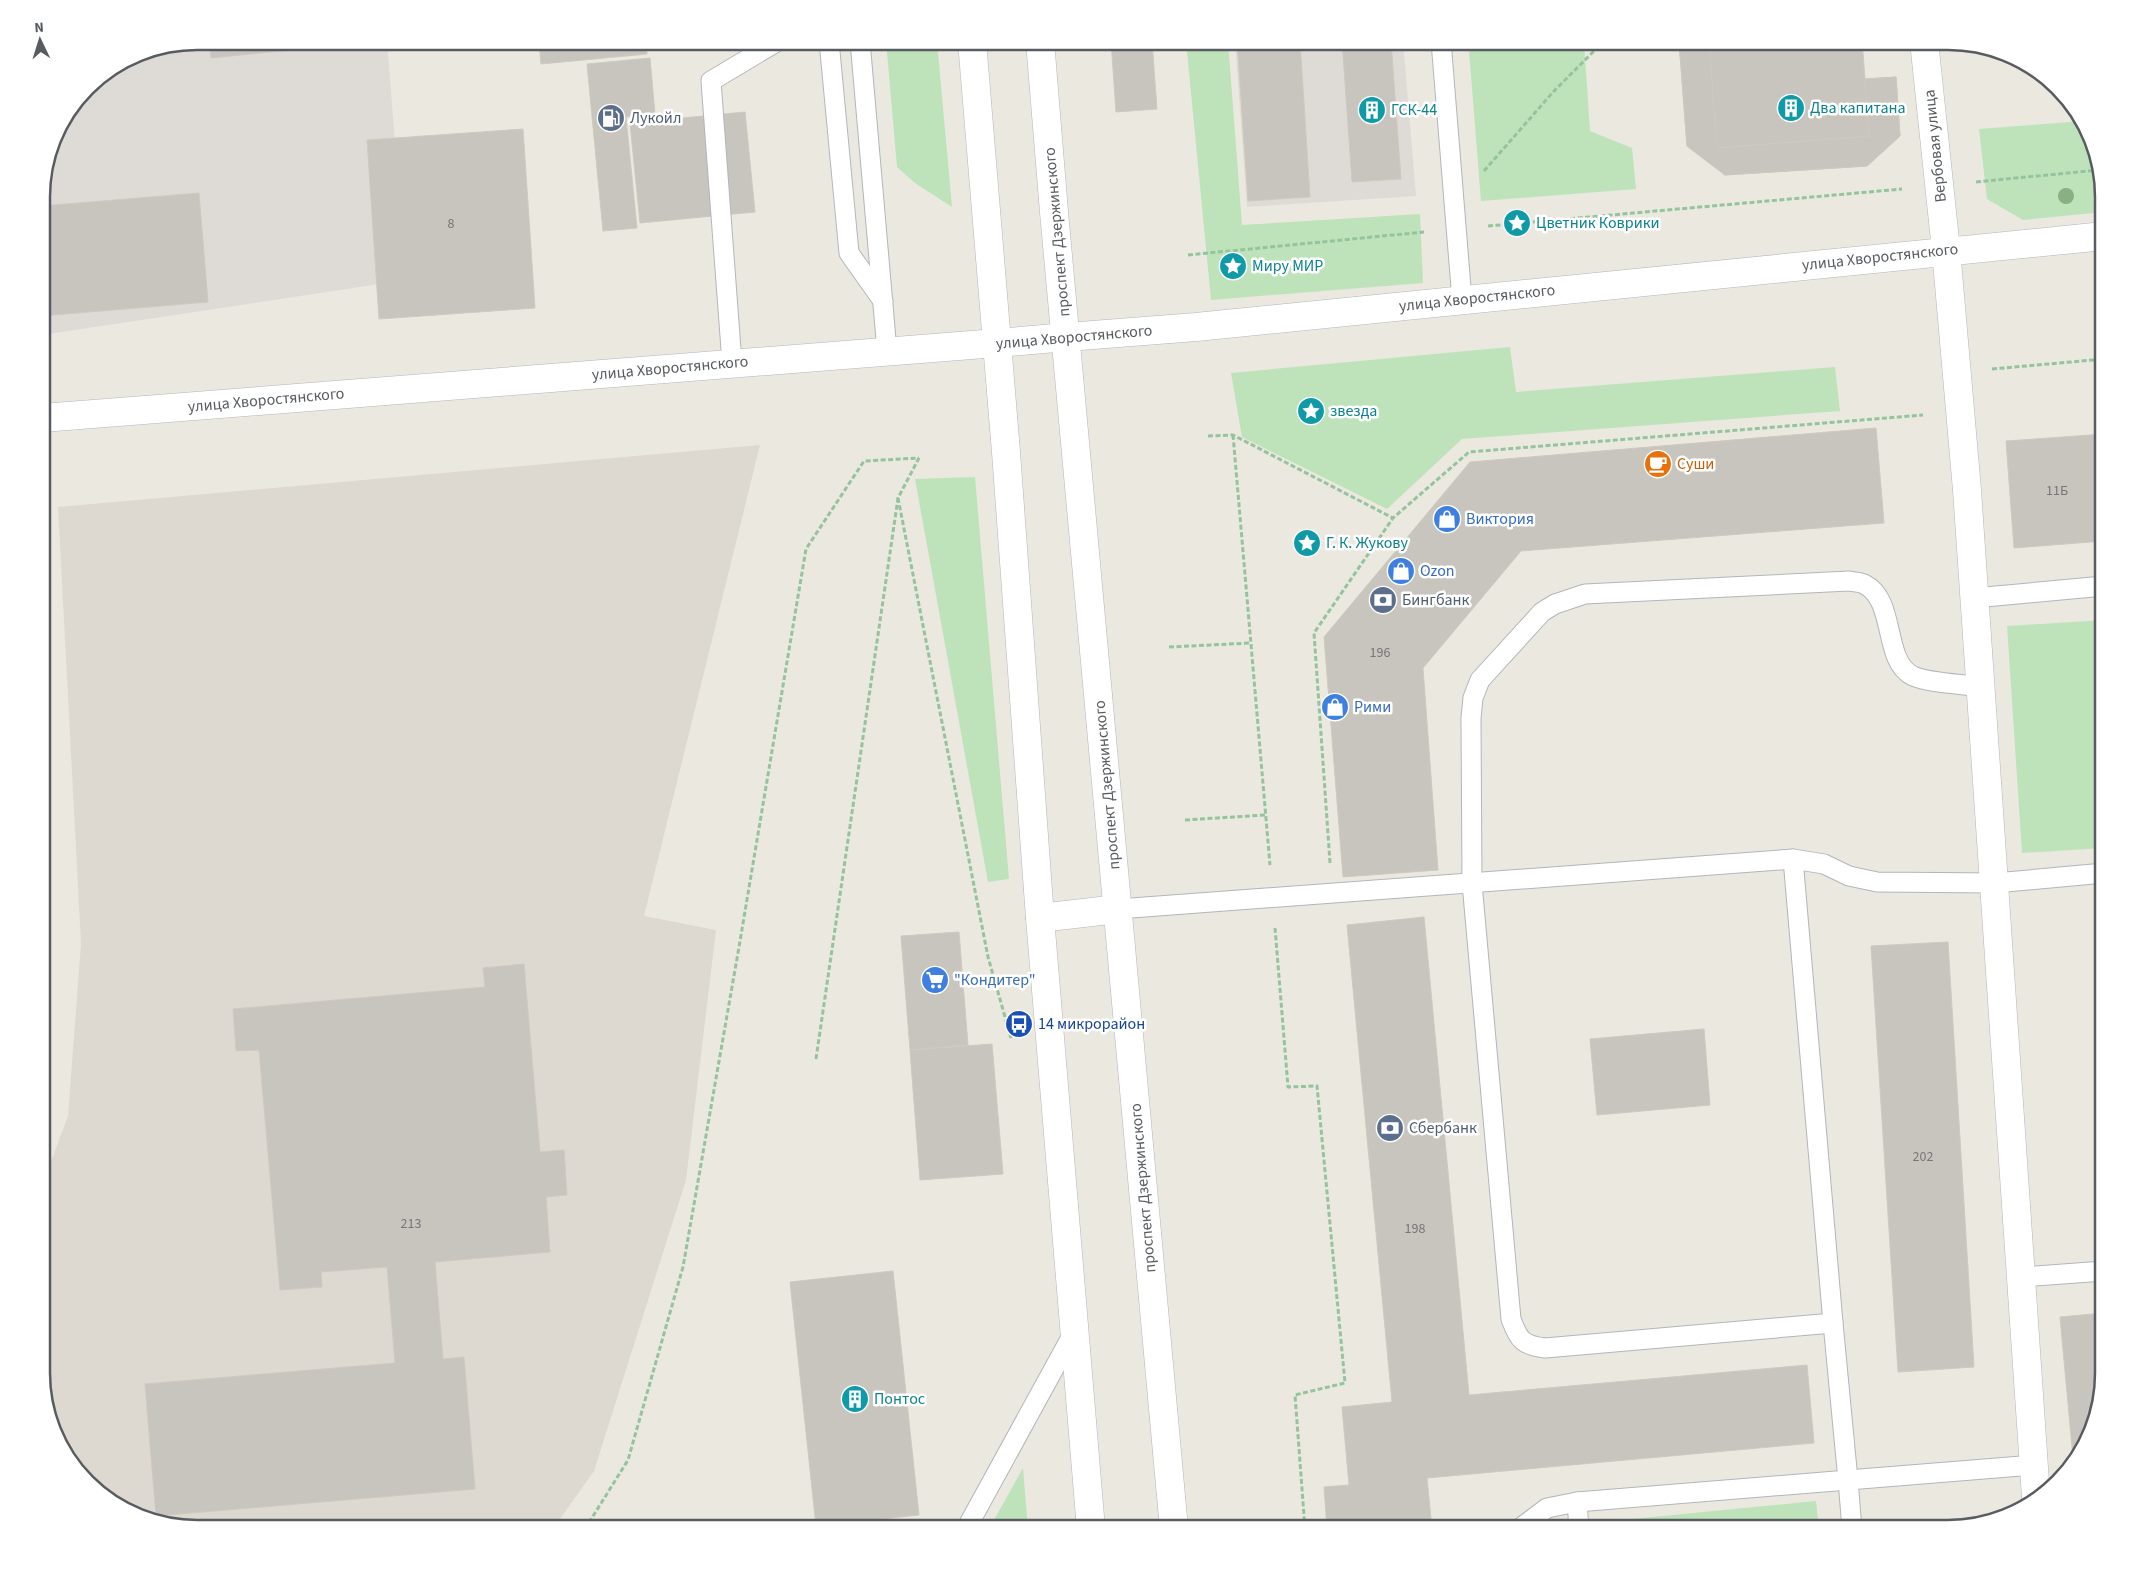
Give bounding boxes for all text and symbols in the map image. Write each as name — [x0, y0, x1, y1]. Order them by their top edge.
north arrow — [15, 15, 65, 65]
text: N — [34, 18, 45, 38]
street label: Вербовая улица — [1918, 89, 1952, 203]
building icon: Два капитана — [1776, 93, 1806, 123]
building icon: ГСК-44 — [1357, 95, 1387, 125]
place label: Два капитана — [1810, 97, 1906, 119]
place label: ГСК-44 — [1391, 99, 1437, 121]
fuel station icon: Лукойл — [596, 103, 626, 133]
place label: Лукойл — [630, 107, 681, 129]
street label: проспект Дзержинского — [1039, 146, 1075, 318]
place icon: Цветник Коврики — [1502, 208, 1532, 238]
place label: Цветник Коврики — [1536, 212, 1660, 234]
house number: 8 — [448, 214, 455, 234]
street label: улица Хворостянского — [1801, 238, 1959, 276]
place icon: Миру МИР — [1218, 251, 1248, 281]
place label: Миру МИР — [1252, 255, 1323, 277]
street label: улица Хворостянского — [1398, 279, 1556, 317]
street label: улица Хворостянского — [995, 319, 1153, 355]
street label: улица Хворостянского — [591, 350, 749, 386]
street label: улица Хворостянского — [187, 382, 345, 418]
place icon: звезда — [1296, 396, 1326, 426]
place label: звезда — [1330, 400, 1377, 422]
cafe icon: Суши — [1643, 449, 1673, 479]
place label: Суши — [1677, 453, 1714, 475]
house number: 11Б — [2046, 481, 2068, 501]
shop icon: Виктория — [1432, 504, 1462, 534]
place label: Виктория — [1466, 508, 1534, 530]
place icon: Г. К. Жукову — [1292, 528, 1322, 558]
place label: Г. К. Жукову — [1326, 532, 1408, 554]
shop icon: Ozon — [1386, 556, 1416, 586]
place label: Ozon — [1420, 560, 1455, 582]
bank icon: Бингбанк — [1368, 585, 1398, 615]
place label: Бингбанк — [1402, 589, 1469, 611]
house number: 196 — [1370, 643, 1390, 663]
shop icon: Рими — [1320, 692, 1350, 722]
place label: Рими — [1354, 696, 1391, 718]
street label: проспект Дзержинского — [1089, 699, 1125, 871]
supermarket icon: "Кондитер" — [920, 965, 950, 995]
place label: "Кондитер" — [954, 969, 1036, 991]
bus stop icon: 14 микрорайон — [1004, 1009, 1034, 1039]
place label: 14 микрорайон — [1038, 1013, 1145, 1035]
street label: проспект Дзержинского — [1125, 1102, 1161, 1274]
bank icon: Сбербанк — [1375, 1113, 1405, 1143]
place label: Сбербанк — [1409, 1117, 1477, 1139]
house number: 202 — [1913, 1147, 1933, 1167]
house number: 213 — [401, 1214, 421, 1234]
house number: 198 — [1405, 1219, 1425, 1239]
building icon: Понтос — [840, 1384, 870, 1414]
place label: Понтос — [874, 1388, 925, 1410]

